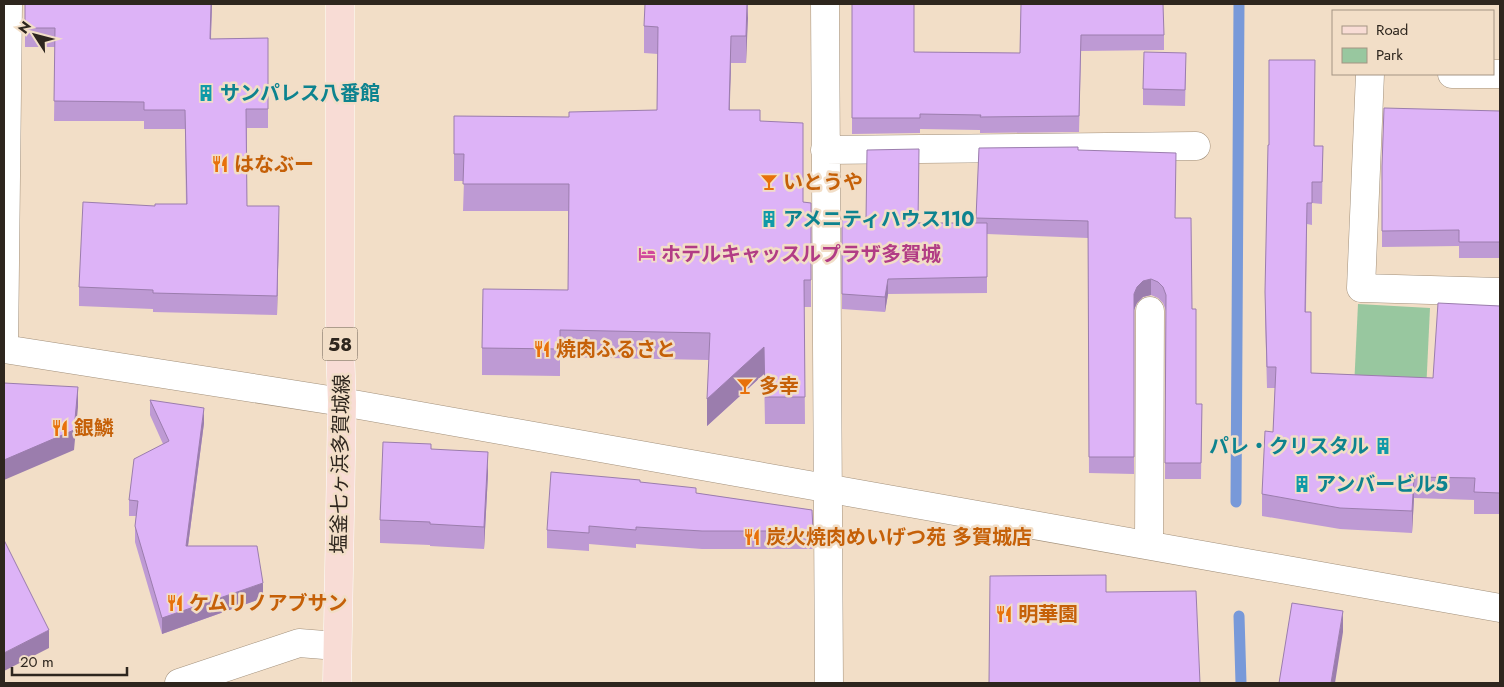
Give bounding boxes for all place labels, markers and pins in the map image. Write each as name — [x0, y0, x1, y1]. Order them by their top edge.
place label: サンパレス八番館 — [220, 79, 380, 108]
building icon: サンパレス八番館 — [196, 83, 216, 103]
place label: はなぶー — [234, 150, 314, 179]
restaurant icon: はなぶー — [210, 154, 230, 174]
place label: いとうや — [783, 168, 863, 197]
bar icon: いとうや — [759, 172, 779, 192]
place label: アメニティハウス110 — [783, 205, 974, 234]
building icon: アメニティハウス110 — [759, 209, 779, 229]
place label: ホテルキャッスルプラザ多賀城 — [661, 240, 941, 269]
hotel icon: ホテルキャッスルプラザ多賀城 — [637, 244, 657, 264]
place label: 焼肉ふるさと — [556, 335, 676, 364]
restaurant icon: 焼肉ふるさと — [532, 339, 552, 359]
place label: 多幸 — [759, 372, 799, 401]
bar icon: 多幸 — [735, 376, 755, 396]
place label: 銀鱗 — [74, 414, 114, 443]
restaurant icon: 銀鱗 — [50, 418, 70, 438]
place label: パレ・クリスタル — [1209, 432, 1369, 461]
building icon: パレ・クリスタル — [1373, 436, 1393, 456]
place label: アンバービル5 — [1316, 470, 1448, 499]
building icon: アンバービル5 — [1292, 474, 1312, 494]
place label: 炭火焼肉めいげつ苑 多賀城店 — [766, 523, 1032, 552]
restaurant icon: 炭火焼肉めいげつ苑 多賀城店 — [742, 527, 762, 547]
place label: ケムリノアブサン — [189, 589, 348, 618]
restaurant icon: ケムリノアブサン — [165, 593, 185, 613]
place label: 明華園 — [1018, 600, 1078, 629]
restaurant icon: 明華園 — [994, 604, 1014, 624]

